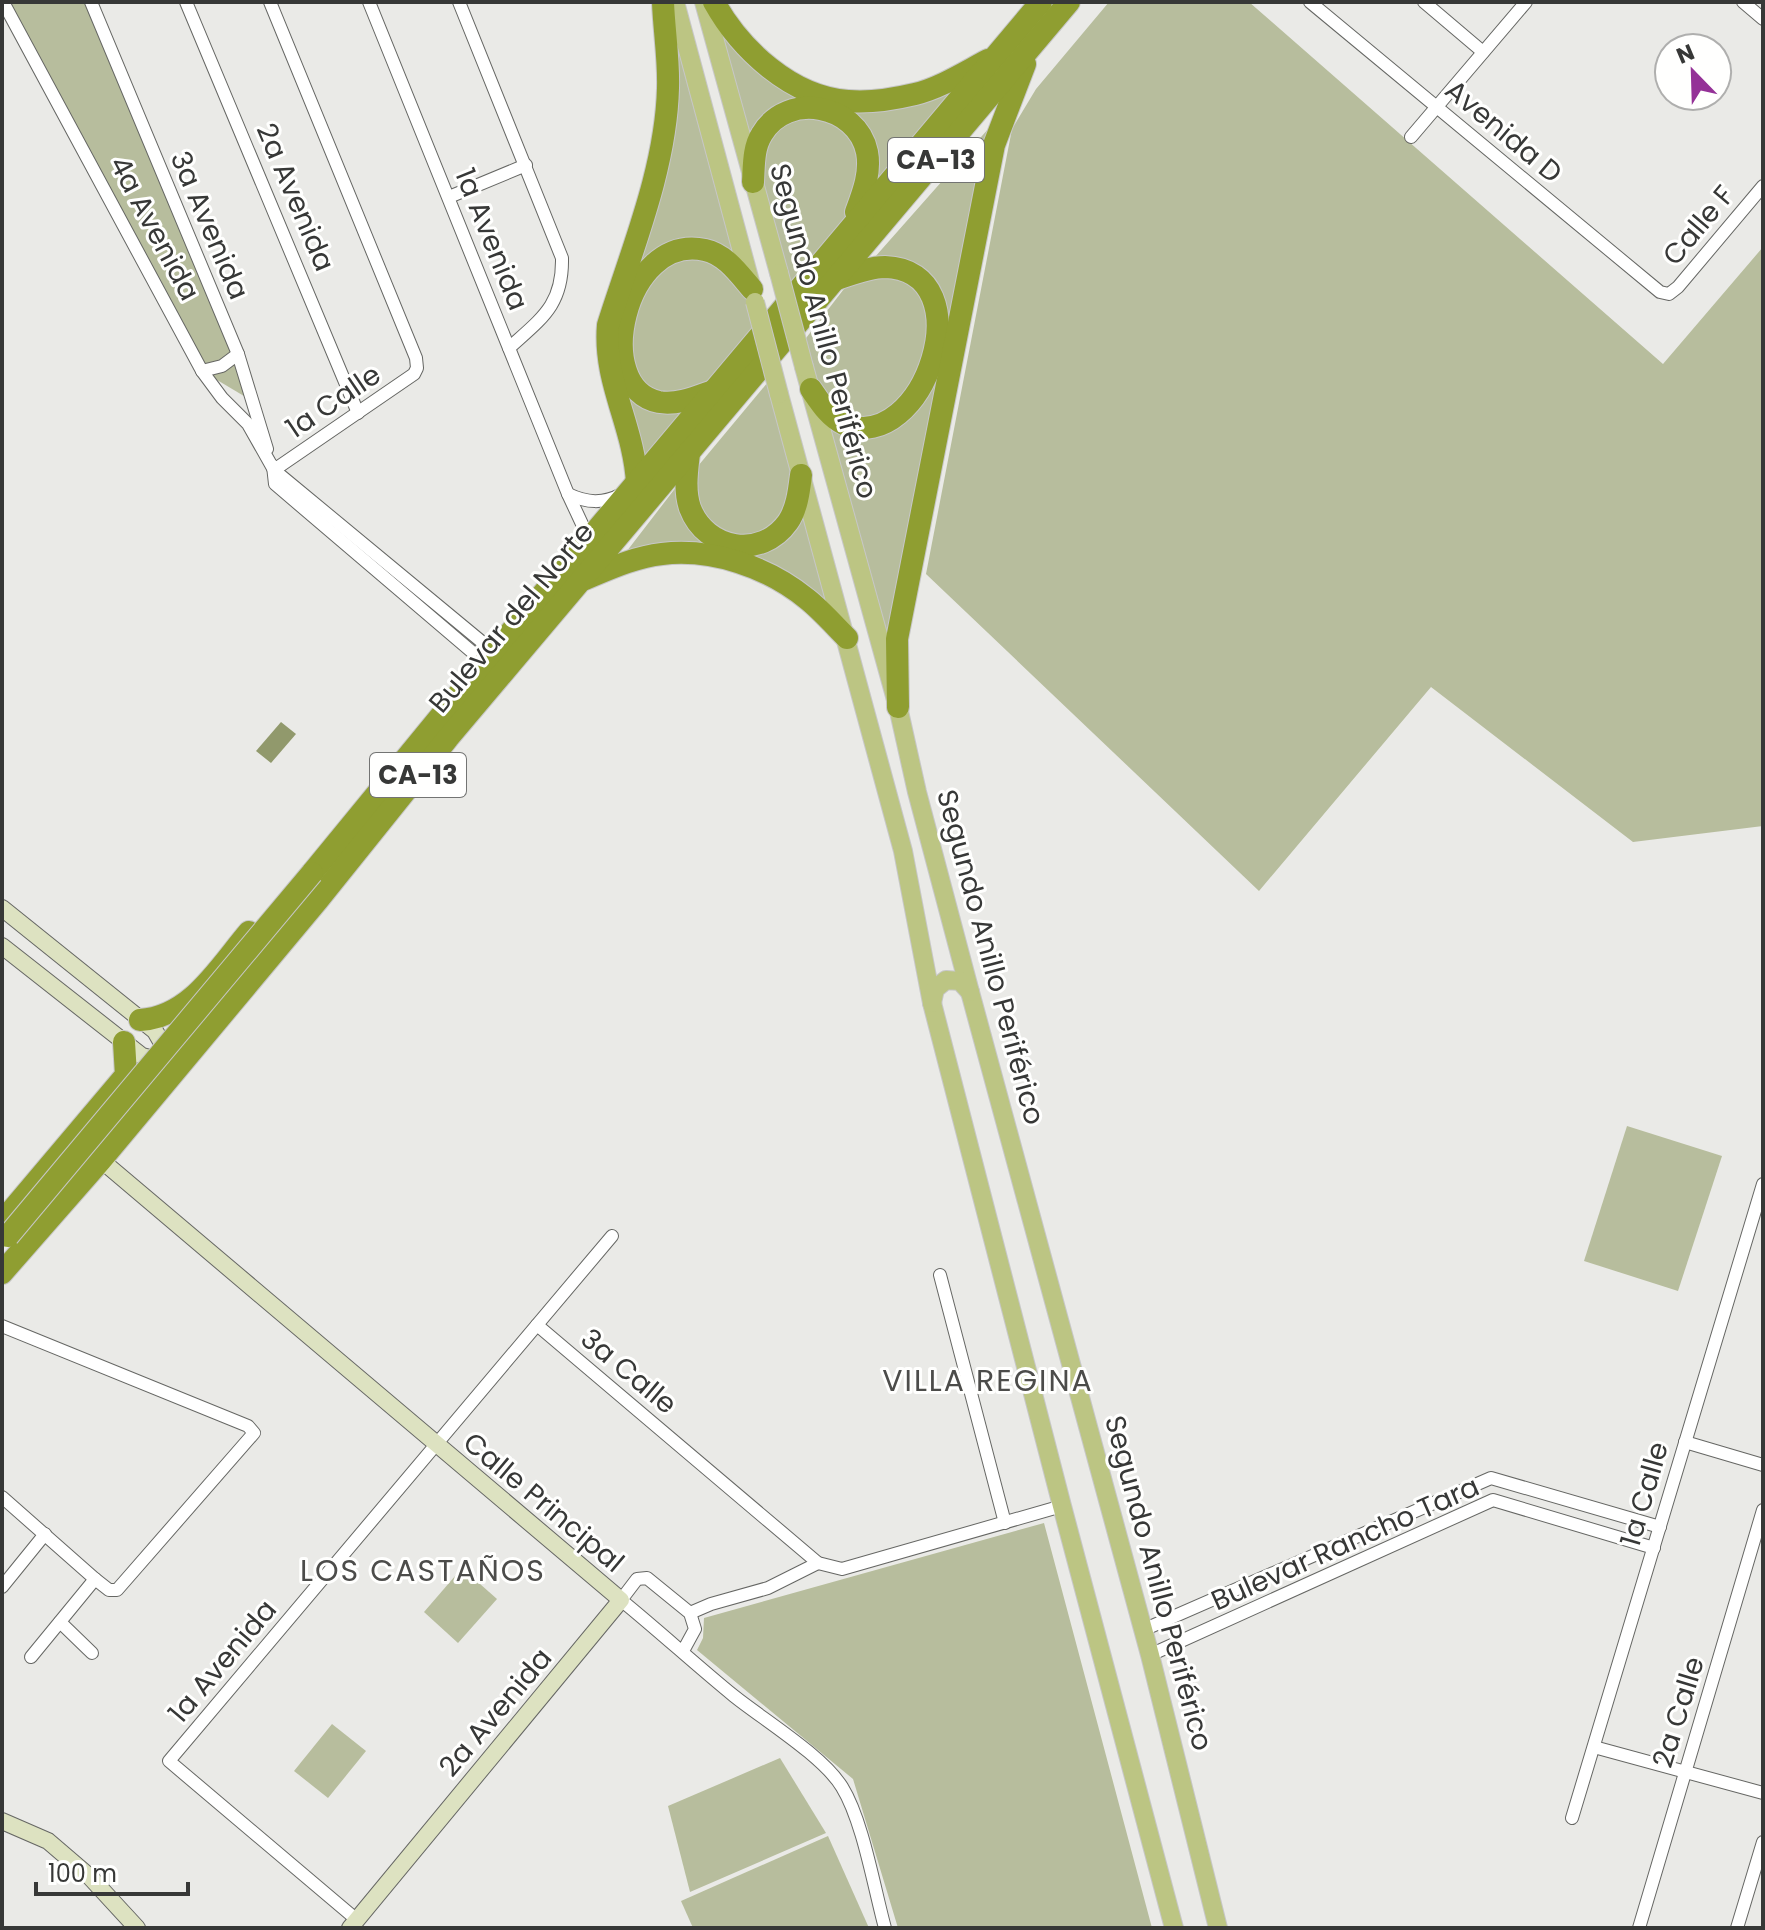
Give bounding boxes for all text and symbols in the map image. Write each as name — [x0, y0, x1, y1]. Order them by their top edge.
north arrow — [1653, 32, 1733, 112]
text: N — [1672, 37, 1699, 72]
street label: Avenida D — [1437, 71, 1571, 192]
street label: 2a Avenida — [247, 117, 344, 277]
road number: CA-13 — [888, 138, 984, 182]
street label: 3a Avenida — [161, 145, 258, 305]
street label: 4a Avenida — [100, 149, 209, 307]
street label: Segundo Anillo Periférico — [760, 159, 887, 503]
street label: 1a Avenida — [445, 162, 538, 316]
street label: Calle F — [1653, 177, 1743, 274]
street label: 1a Calle — [278, 355, 389, 448]
street label: Bulevar del Norte — [420, 514, 603, 721]
road number: CA-13 — [370, 753, 466, 797]
street label: Segundo Anillo Periférico — [927, 785, 1054, 1129]
street label: 3a Calle — [572, 1320, 685, 1423]
district label: VILLA REGINA — [882, 1359, 1094, 1402]
street label: Segundo Anillo Periférico — [1095, 1411, 1222, 1755]
street label: Calle Principal — [455, 1423, 633, 1581]
street label: 1a Calle — [1611, 1437, 1678, 1551]
street label: Bulevar Rancho Tara — [1205, 1467, 1485, 1620]
district label: LOS CASTAÑOS — [300, 1549, 546, 1592]
street label: 1a Avenida — [159, 1591, 286, 1731]
street label: 2a Avenida — [430, 1640, 561, 1785]
street label: 2a Calle — [1643, 1652, 1714, 1772]
scale bar — [36, 1846, 188, 1896]
text: 100 m — [48, 1857, 117, 1890]

